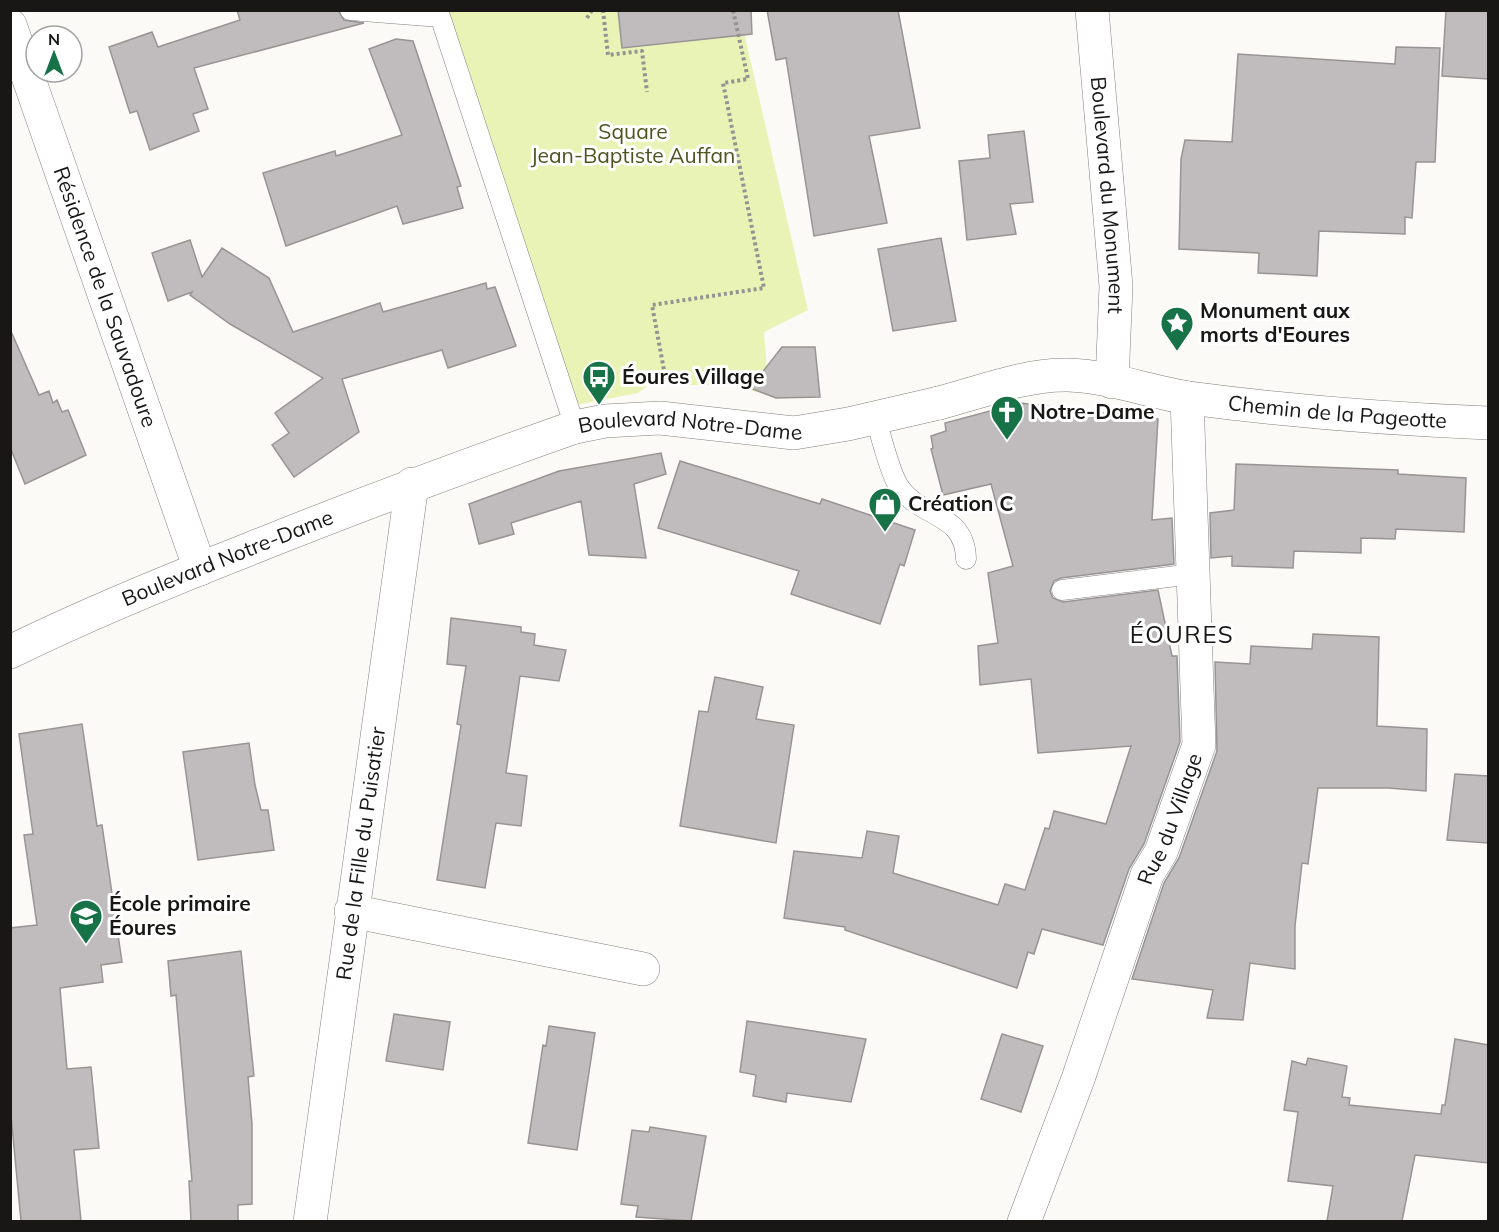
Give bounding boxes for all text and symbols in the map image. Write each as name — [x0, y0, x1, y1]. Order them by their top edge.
north arrow — [24, 24, 84, 84]
text: N — [48, 29, 60, 49]
street label: Boulevard du Monument — [1086, 75, 1130, 315]
park label: Square Jean-Baptiste Auffan — [531, 118, 735, 168]
street label: Résidence de la Sauvadoure — [48, 163, 163, 430]
place label: Monument aux morts d'Eoures — [1200, 297, 1350, 347]
place icon: Monument aux morts d'Eoures — [1159, 305, 1195, 352]
bus stop icon: Éoures Village — [581, 359, 617, 406]
place label: Éoures Village — [622, 363, 764, 389]
street label: Chemin de la Pageotte — [1227, 389, 1448, 433]
church icon: Notre-Dame — [989, 394, 1025, 441]
place label: Notre-Dame — [1030, 398, 1155, 424]
street label: Boulevard Notre-Dame — [576, 404, 804, 445]
shop icon: Création C — [867, 486, 903, 533]
place label: Création C — [908, 490, 1014, 516]
street label: Boulevard Notre-Dame — [118, 503, 336, 611]
district label: ÉOURES — [1130, 619, 1234, 649]
street label: Rue de la Fille du Puisatier — [330, 725, 390, 982]
street label: Rue du Village — [1131, 749, 1207, 888]
place label: École primaire Éoures — [109, 890, 251, 940]
school or university icon: École primaire Éoures — [68, 898, 104, 945]

